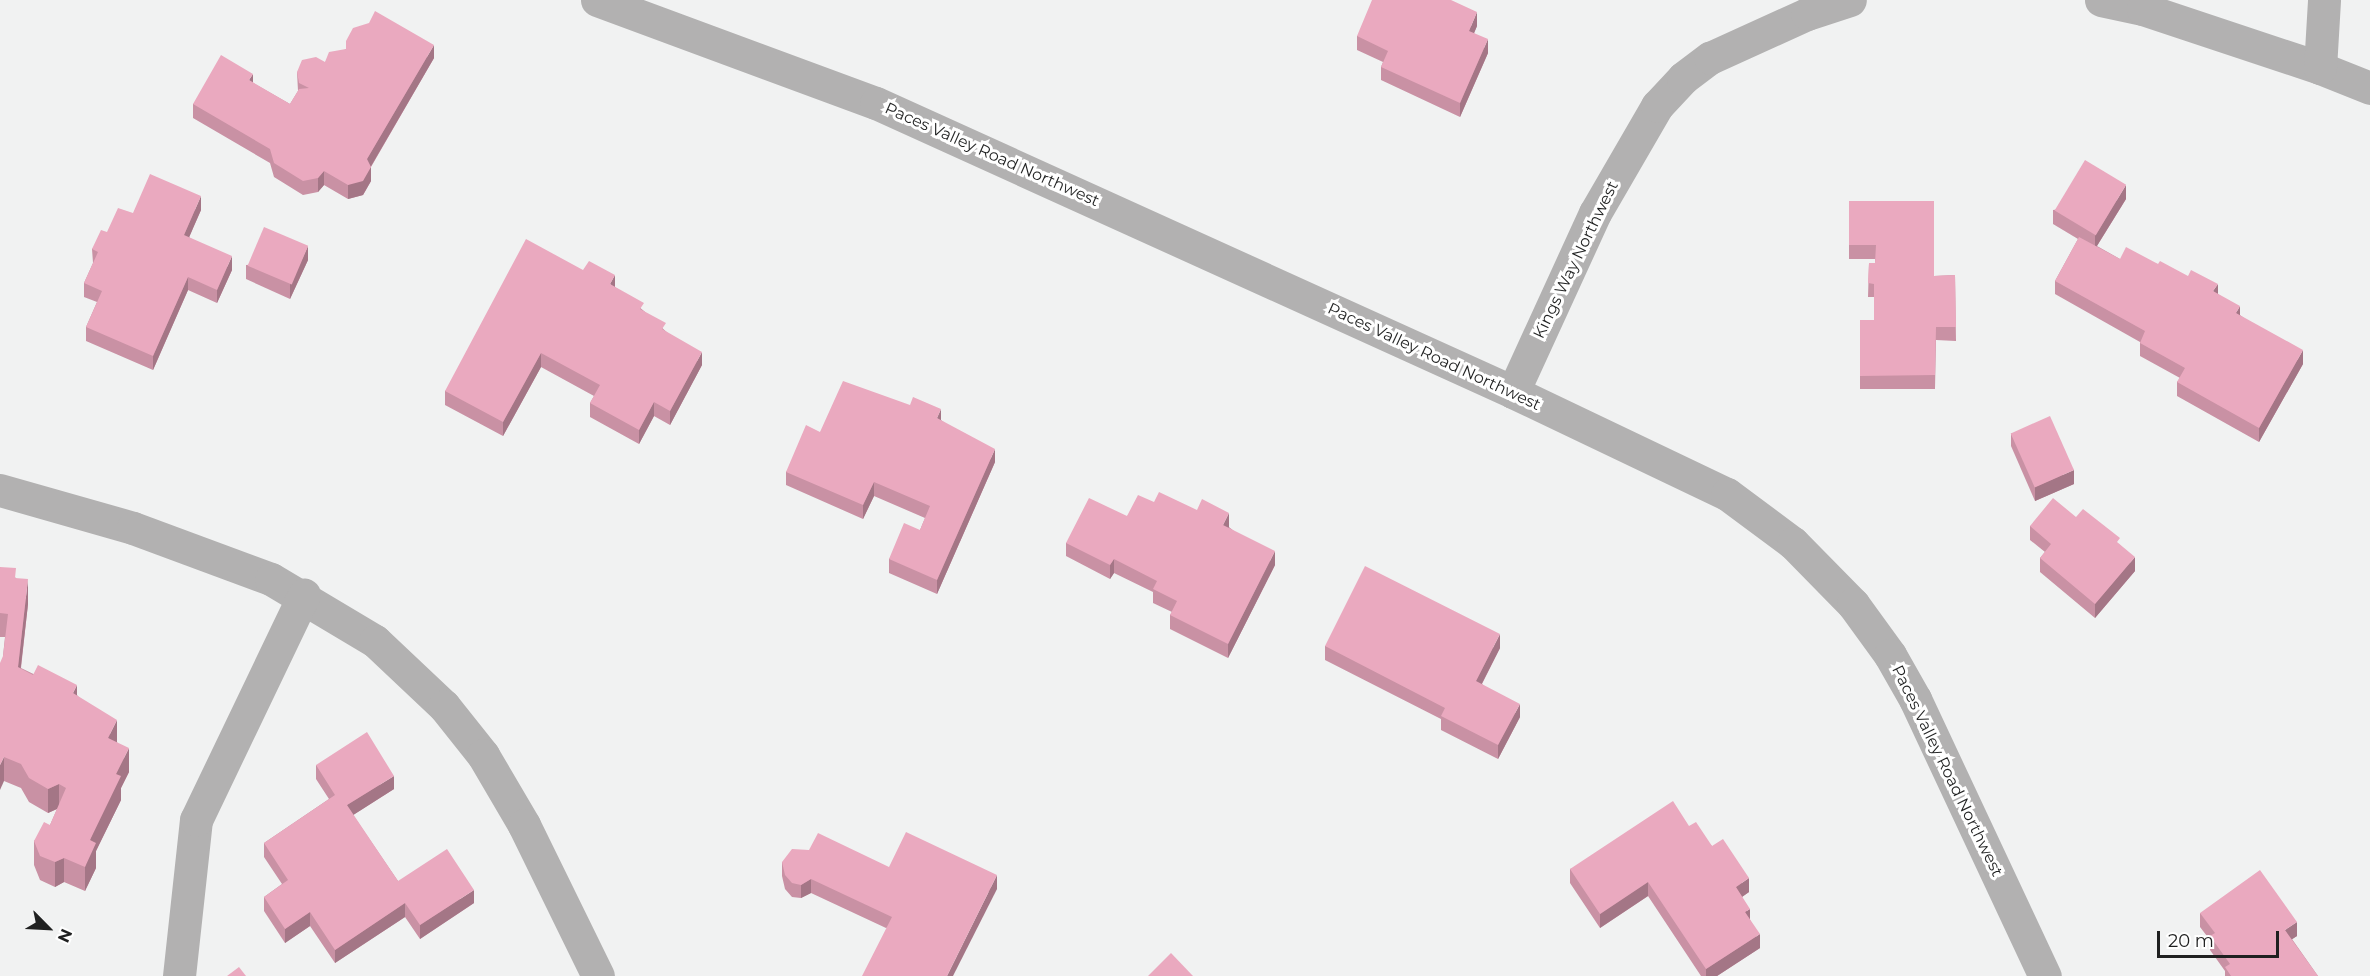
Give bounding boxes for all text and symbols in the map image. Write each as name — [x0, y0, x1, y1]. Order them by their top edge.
street label: Paces Valley Road Northwest — [882, 99, 1102, 211]
street label: Kings Way Northwest — [1529, 178, 1623, 342]
street label: Paces Valley Road Northwest — [1325, 299, 1543, 415]
street label: Paces Valley Road Northwest — [1887, 662, 2007, 880]
north arrow — [18, 898, 78, 958]
scale bar — [2160, 919, 2282, 957]
text: N — [54, 926, 76, 945]
text: 20 m — [2168, 930, 2214, 952]

